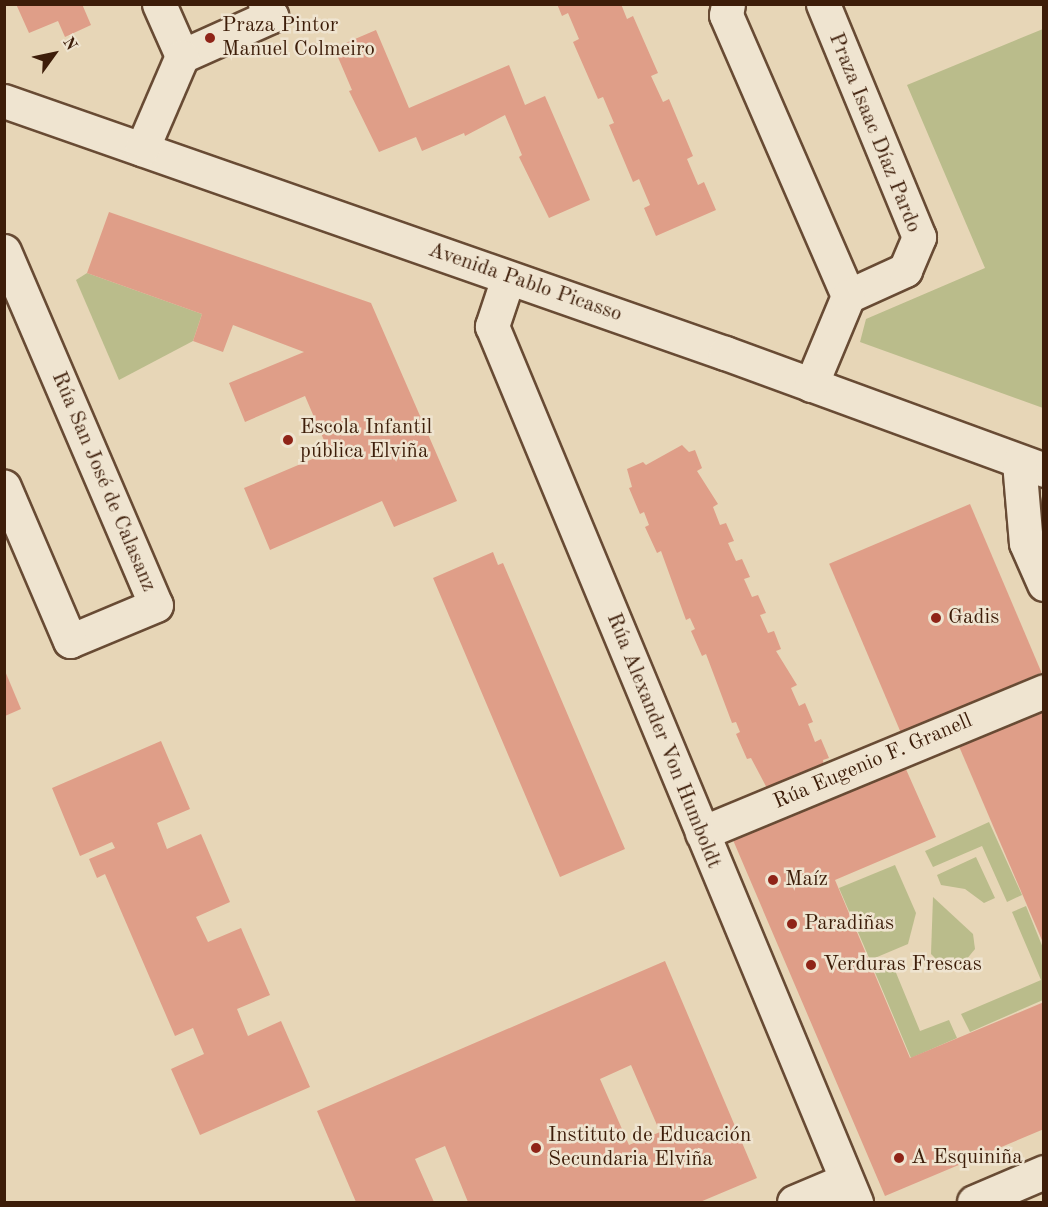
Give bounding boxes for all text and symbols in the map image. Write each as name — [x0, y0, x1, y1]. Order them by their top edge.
place label: Praza Pintor Manuel Colmeiro — [222, 13, 375, 63]
north arrow — [24, 24, 84, 84]
street label: Praza Isaac Díaz Pardo — [822, 29, 926, 237]
marker: Praza Pintor Manuel Colmeiro — [203, 31, 217, 45]
text: N — [59, 35, 79, 54]
street label: Avenida Pablo Picasso — [425, 238, 625, 328]
street label: Rúa San José de Calasanz — [45, 368, 161, 596]
place label: Escola Infantil pública Elviña — [300, 415, 432, 465]
marker: Escola Infantil pública Elviña — [281, 433, 295, 447]
place label: Gadis — [948, 605, 999, 631]
street label: Rúa Alexander Von Humboldt — [600, 610, 726, 872]
marker: Gadis — [929, 611, 943, 625]
street label: Rúa Eugenio F. Granell — [770, 709, 976, 815]
place label: Maíz — [785, 867, 828, 893]
marker: Maíz — [766, 873, 780, 887]
place label: Paradiñas — [804, 911, 894, 937]
marker: Paradiñas — [785, 917, 799, 931]
place label: Verduras Frescas — [823, 952, 982, 978]
marker: Verduras Frescas — [804, 958, 818, 972]
place label: Instituto de Educación Secundaria Elviña — [548, 1123, 751, 1173]
marker: Instituto de Educación Secundaria Elviña — [529, 1141, 543, 1155]
place label: A Esquiniña — [911, 1145, 1023, 1171]
marker: A Esquiniña — [892, 1151, 906, 1165]

